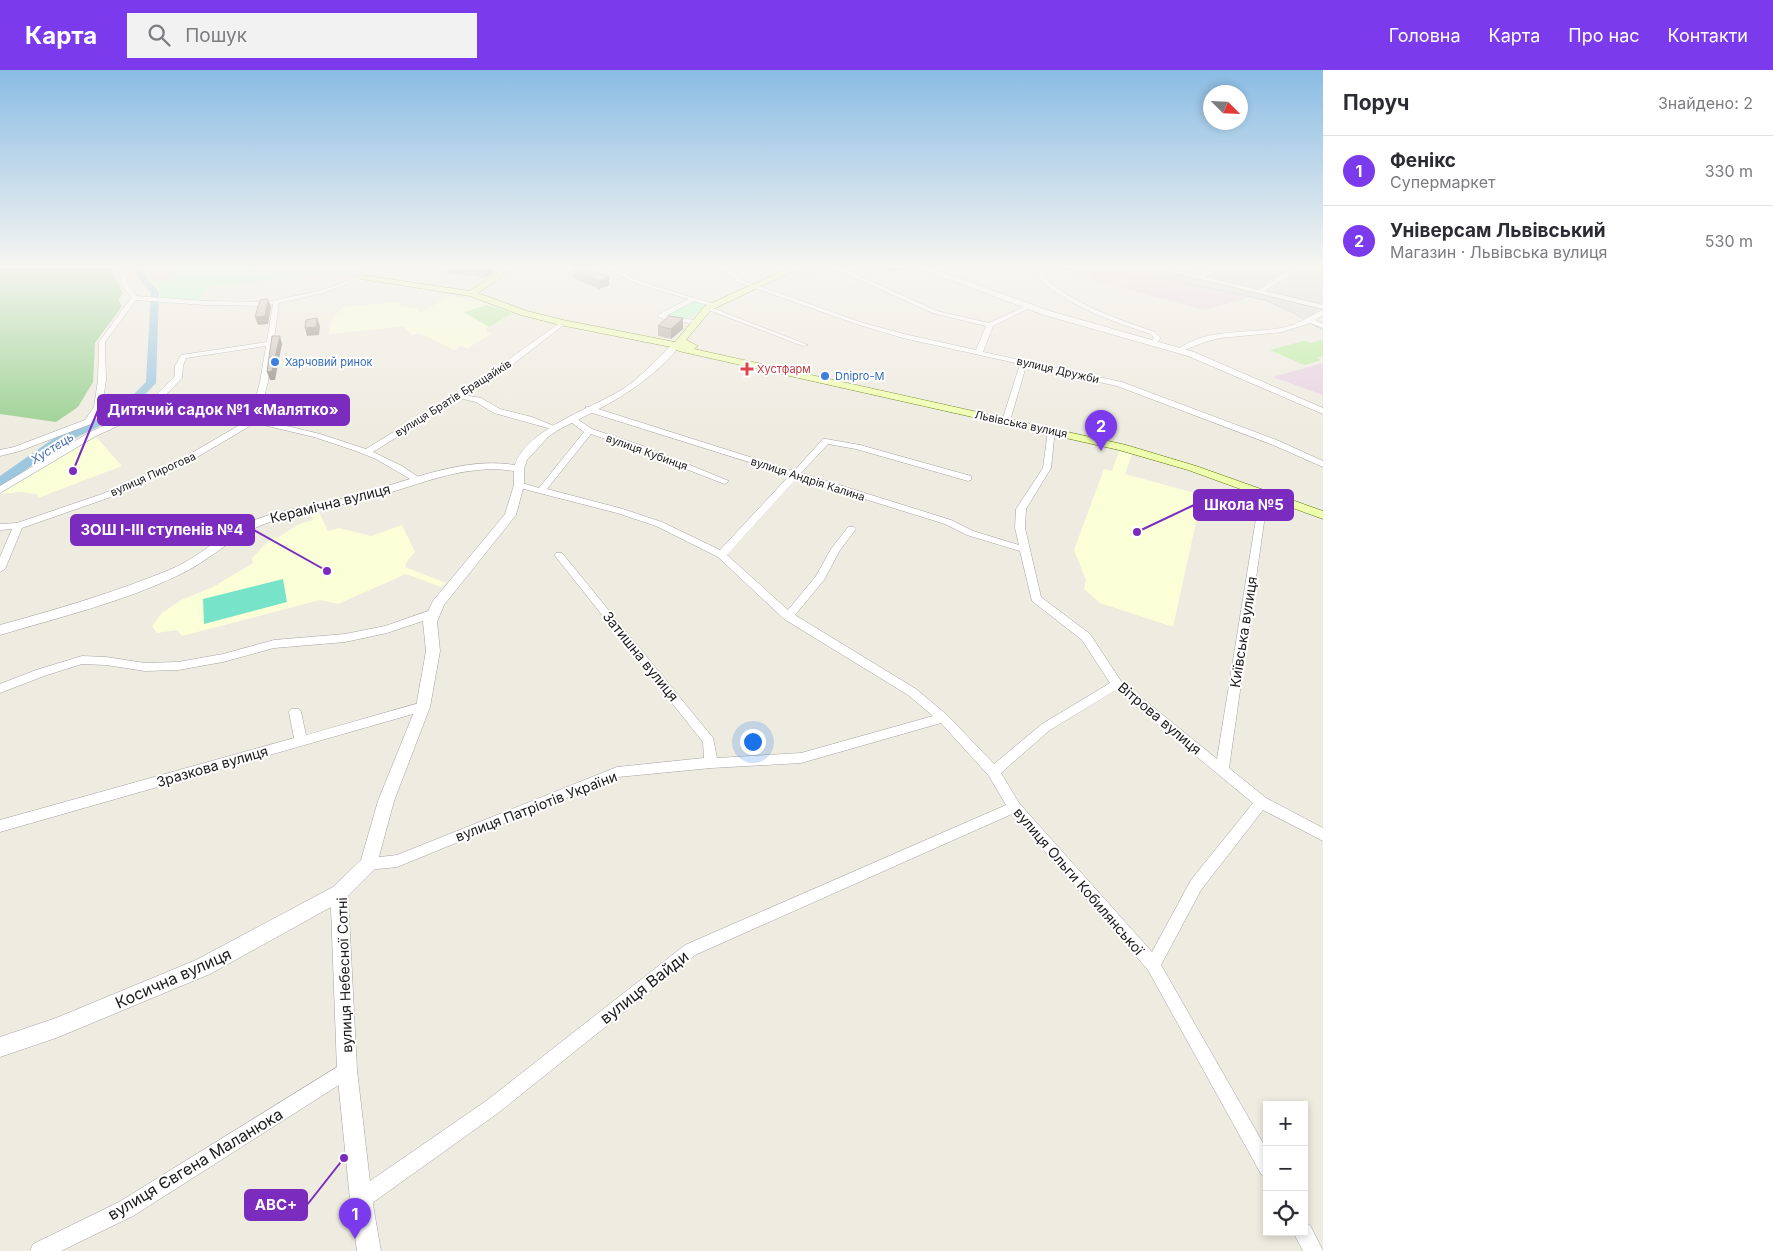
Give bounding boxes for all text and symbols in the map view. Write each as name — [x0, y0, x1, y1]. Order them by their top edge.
search box — [127, 13, 477, 58]
text: Карта — [25, 21, 97, 50]
icon: search — [145, 21, 173, 49]
text: Пошук — [185, 24, 247, 47]
text: Головна — [1389, 25, 1461, 46]
text: Карта — [1489, 25, 1540, 46]
text: Про нас — [1568, 25, 1640, 46]
text: Контакти — [1668, 25, 1748, 46]
north arrow — [1203, 85, 1248, 130]
text: Поруч — [1343, 90, 1410, 115]
text: Знайдено: 2 — [1658, 93, 1753, 113]
text: Фенікс — [1390, 149, 1456, 172]
text: 1 — [1356, 161, 1362, 181]
text: 330 m — [1705, 161, 1753, 181]
text: Супермаркет — [1390, 172, 1495, 192]
text: Універсам Львівський — [1390, 219, 1606, 242]
text: 2 — [1354, 231, 1364, 251]
text: 530 m — [1705, 231, 1753, 251]
text: Магазин · Львівська вулиця — [1390, 242, 1607, 262]
street label: вулиця Дружби — [1015, 354, 1101, 386]
place label: Харчовий ринок — [285, 355, 373, 369]
marker: Харчовий ринок — [269, 356, 281, 368]
street label: вулиця Братів Бращайків — [392, 356, 514, 440]
place label: Хустфарм — [757, 362, 811, 376]
marker: Хустфарм — [741, 363, 753, 375]
place label: Dnipro-M — [835, 369, 884, 383]
marker: Dnipro-M — [819, 370, 831, 382]
callout: Дитячий садок №1 «Малятко» — [98, 395, 349, 425]
text: Дитячий садок №1 «Малятко» — [107, 400, 339, 419]
street label: Львівська вулиця — [973, 407, 1069, 441]
pin: 2 — [1085, 410, 1117, 451]
water label: Хустець — [27, 429, 76, 468]
street label: вулиця Кубинця — [604, 431, 690, 473]
street label: вулиця Пирогова — [108, 449, 198, 499]
street label: вулиця Андрія Калина — [749, 454, 867, 504]
street label: Керамічна вулиця — [268, 480, 392, 526]
callout: Школа №5 — [1194, 490, 1293, 520]
text: Школа №5 — [1204, 495, 1284, 514]
callout: ЗОШ І-ІІІ ступенів №4 — [71, 515, 254, 545]
text: ЗОШ І-ІІІ ступенів №4 — [80, 520, 244, 539]
street label: Київська вулиця — [1226, 575, 1260, 689]
street label: Затишна вулиця — [600, 608, 682, 704]
street label: Вітрова вулиця — [1115, 678, 1205, 758]
your location — [740, 729, 766, 755]
street label: Зразкова вулиця — [154, 742, 270, 790]
street label: вулиця Патріотів України — [453, 767, 619, 845]
street label: вулиця Ольги Кобилянської — [1010, 804, 1148, 959]
street label: вулиця Небесної Сотні — [333, 897, 355, 1053]
street label: Косична вулиця — [112, 943, 234, 1013]
street label: вулиця Вайди — [596, 946, 692, 1028]
map controls — [1263, 1101, 1308, 1236]
button: + — [1263, 1101, 1308, 1146]
street label: вулиця Євгена Маланюка — [104, 1104, 286, 1224]
button: − — [1263, 1146, 1308, 1191]
callout: АВС+ — [245, 1190, 307, 1220]
button: locate — [1263, 1191, 1308, 1236]
text: АВС+ — [255, 1195, 297, 1214]
pin: 1 — [339, 1198, 371, 1239]

